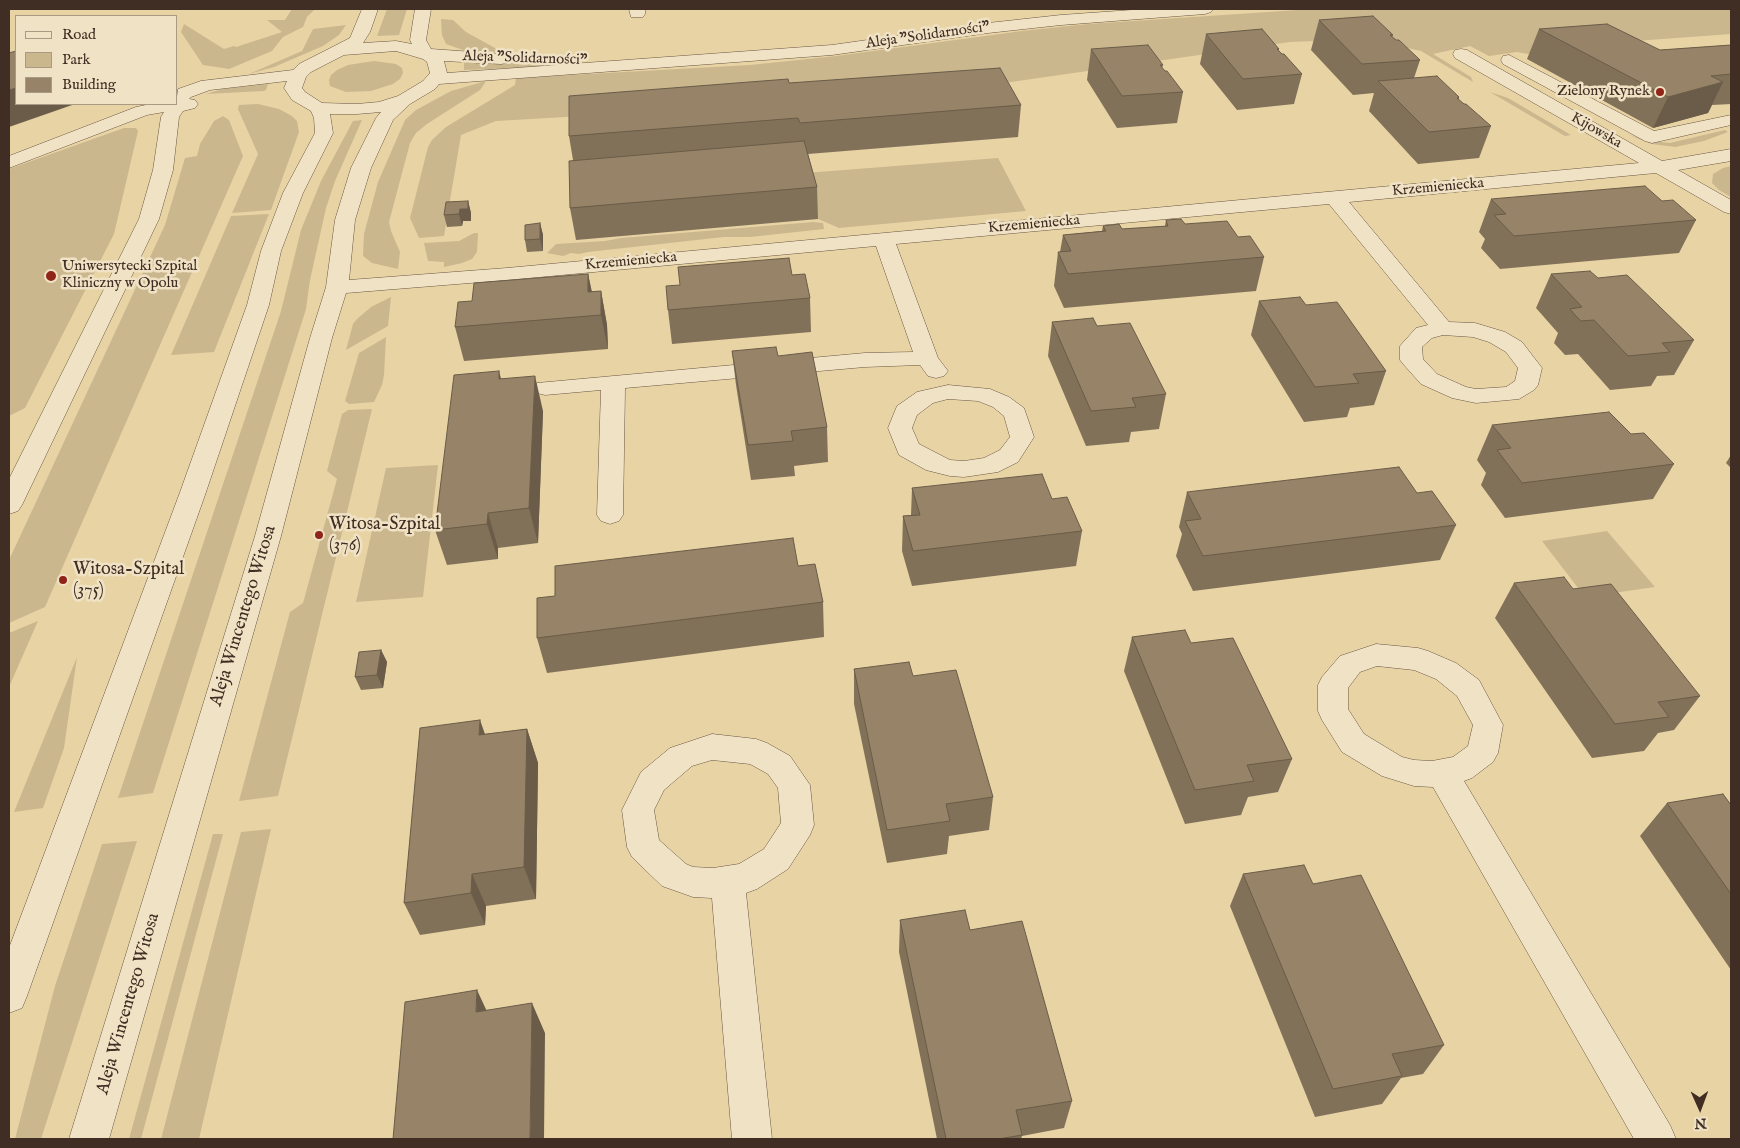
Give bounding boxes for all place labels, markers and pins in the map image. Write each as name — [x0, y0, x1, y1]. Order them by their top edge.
place label: Zielony Rynek — [1557, 83, 1650, 101]
marker: Zielony Rynek — [1654, 86, 1666, 98]
place label: Uniwersytecki Szpital Kliniczny w Opolu — [62, 258, 197, 293]
marker: Uniwersytecki Szpital Kliniczny w Opolu — [44, 269, 58, 283]
place label: Witosa-Szpital (376) — [329, 514, 440, 556]
marker: Witosa-Szpital (376) — [313, 529, 325, 541]
place label: Witosa-Szpital (375) — [73, 559, 184, 602]
marker: Witosa-Szpital (375) — [57, 574, 69, 586]

